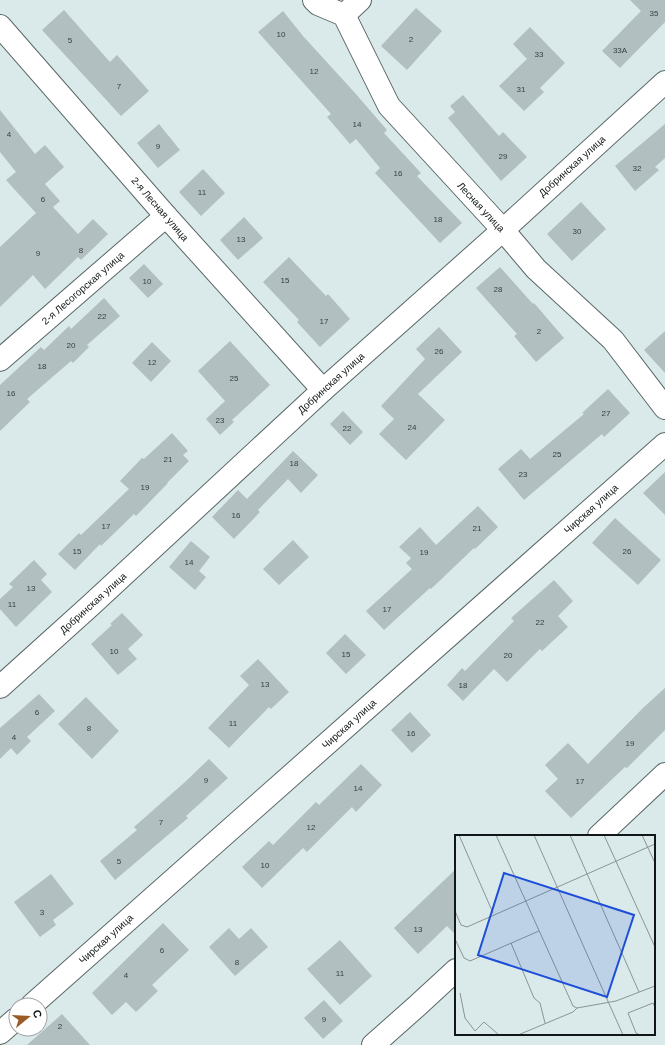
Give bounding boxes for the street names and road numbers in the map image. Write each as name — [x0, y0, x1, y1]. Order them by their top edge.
street label: Добринская улица — [536, 133, 608, 199]
street label: 2-я Лесная улица — [129, 175, 191, 243]
street label: Лесная улица — [455, 180, 507, 234]
street label: 2-я Лесогорская улица — [40, 249, 127, 327]
street label: Добринская улица — [295, 350, 367, 416]
street label: Чирская улица — [562, 482, 621, 536]
street label: Добринская улица — [57, 570, 129, 636]
street label: Чирская улица — [320, 697, 379, 751]
street label: Чирская улица — [77, 912, 136, 966]

